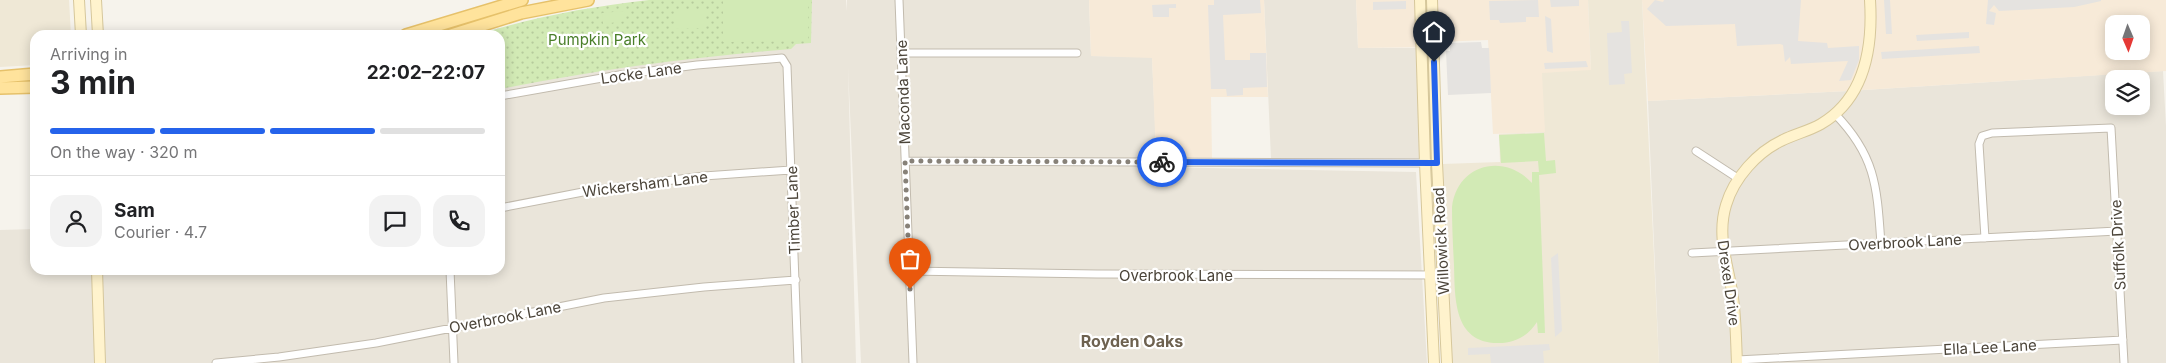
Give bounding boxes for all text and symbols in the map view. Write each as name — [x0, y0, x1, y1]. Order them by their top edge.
pin — [1413, 11, 1455, 62]
north arrow — [2105, 15, 2150, 60]
map controls — [2105, 15, 2150, 115]
icon: home — [1420, 18, 1448, 46]
park label: Pumpkin Park — [548, 30, 647, 49]
street label: Maconda Lane — [892, 39, 914, 145]
text: Arriving in — [50, 44, 127, 64]
street label: Locke Lane — [599, 58, 683, 88]
text: 22:02–22:07 — [367, 61, 485, 84]
text: 3 min — [50, 63, 136, 102]
button: layers — [2105, 70, 2150, 115]
courier — [1137, 137, 1187, 187]
text: On the way · 320 m — [50, 142, 197, 162]
icon: bike — [1148, 148, 1176, 176]
street label: Timber Lane — [782, 165, 804, 255]
street label: Wickersham Lane — [581, 167, 709, 201]
street label: Willowick Road — [1429, 187, 1453, 295]
button: person — [50, 195, 102, 247]
button: chat — [369, 195, 421, 247]
button: phone — [433, 195, 485, 247]
text: Sam — [114, 199, 155, 222]
street label: Suffolk Drive — [2106, 199, 2130, 291]
text: Courier · 4.7 — [114, 222, 207, 242]
street label: Overbrook Lane — [1848, 230, 1962, 254]
pin — [889, 238, 931, 289]
street label: Drexel Drive — [1714, 239, 1744, 327]
icon: bag — [896, 245, 924, 273]
street label: Overbrook Lane — [1119, 266, 1233, 285]
street label: Overbrook Lane — [447, 297, 563, 337]
district label: Royden Oaks — [1081, 331, 1183, 351]
street label: Ella Lee Lane — [1943, 335, 2037, 359]

